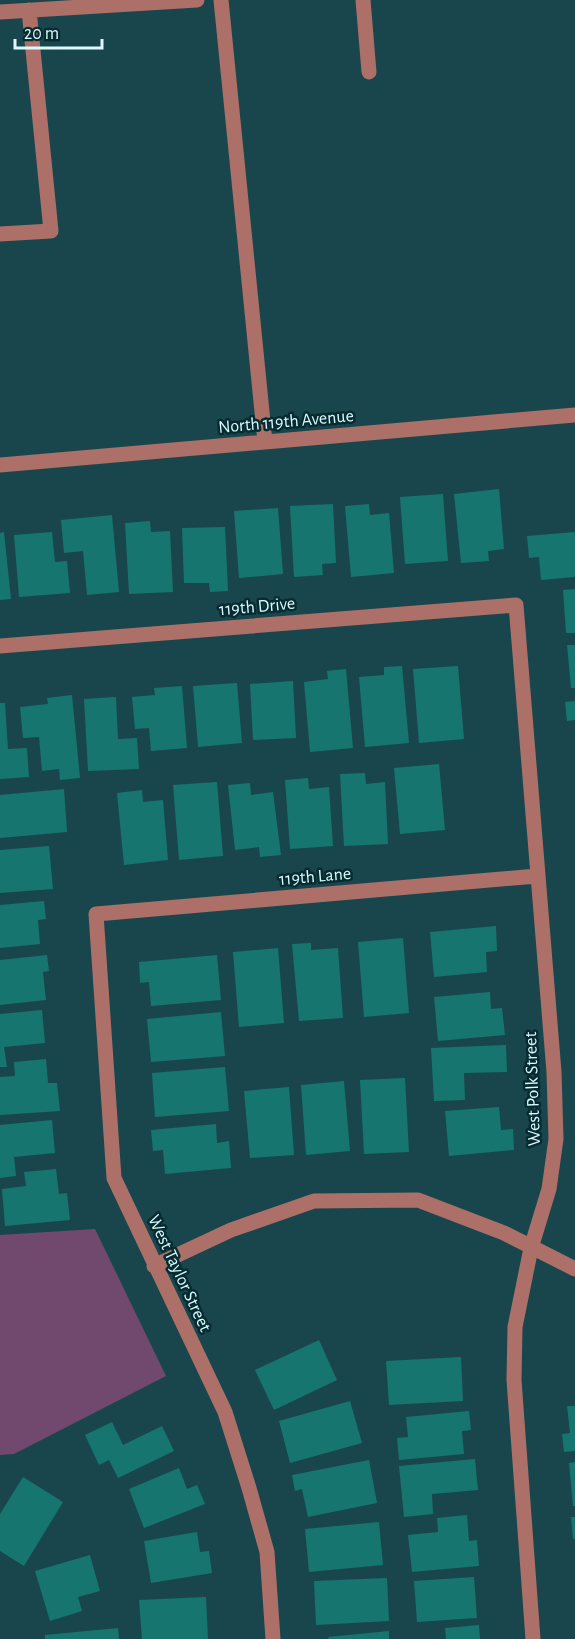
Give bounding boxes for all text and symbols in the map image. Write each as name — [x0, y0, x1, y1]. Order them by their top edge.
scale bar — [15, 12, 102, 50]
text: 20 m — [24, 25, 59, 43]
street label: North 119th Avenue — [218, 407, 355, 437]
street label: 119th Drive — [218, 595, 296, 619]
street label: 119th Lane — [278, 865, 352, 889]
street label: West Polk Street — [522, 1031, 544, 1146]
street label: West Taylor Street — [144, 1212, 214, 1335]

